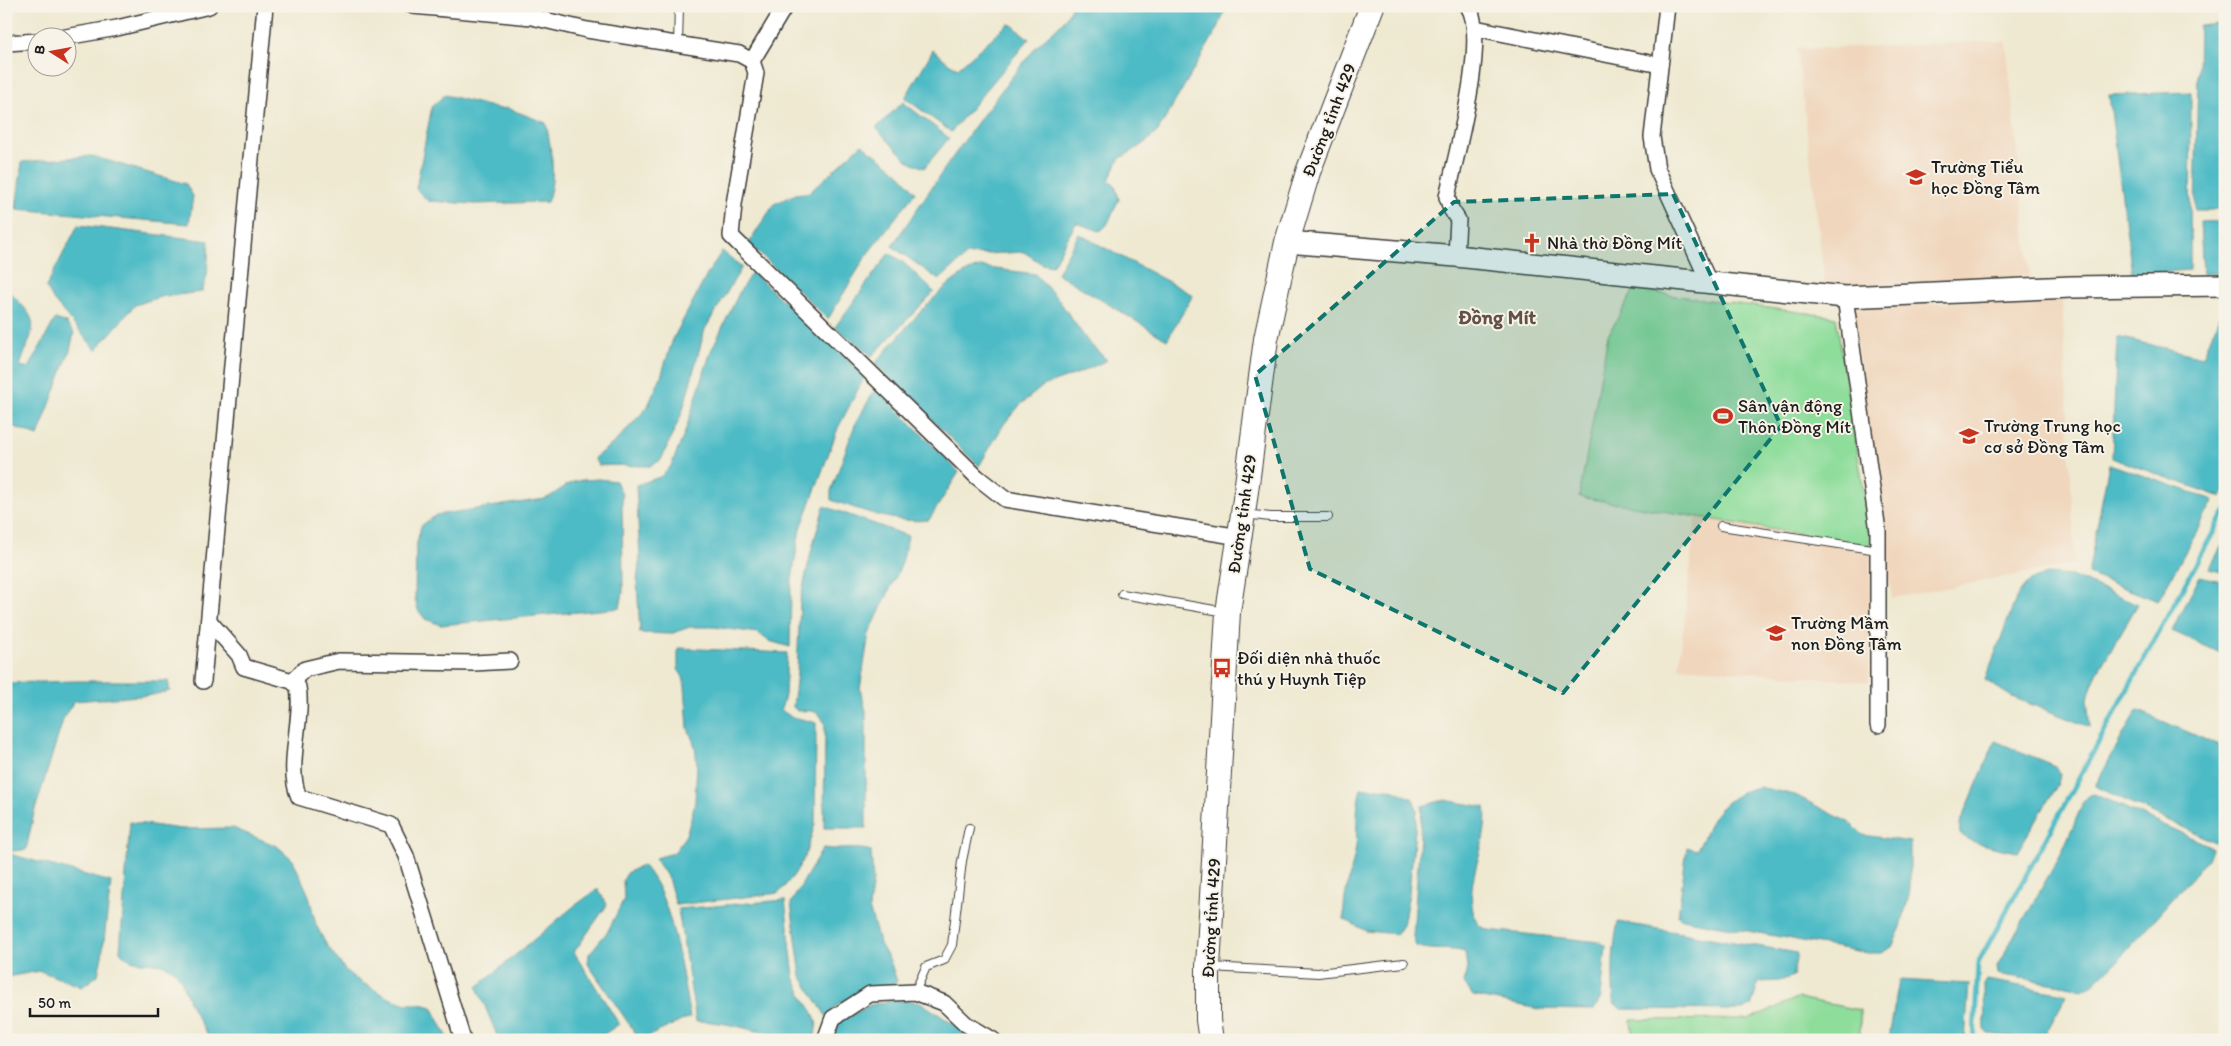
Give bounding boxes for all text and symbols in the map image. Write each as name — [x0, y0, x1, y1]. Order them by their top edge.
north arrow — [28, 28, 78, 78]
text: B — [31, 44, 49, 56]
street label: Đường tỉnh 429 — [1297, 60, 1361, 180]
place label: Trường Tiểu học Đồng Tâm — [1931, 156, 2040, 199]
school or university icon: Trường Tiểu học Đồng Tâm — [1905, 166, 1927, 188]
church icon: Nhà thờ Đồng Mít — [1521, 232, 1543, 254]
place label: Nhà thờ Đồng Mít — [1547, 232, 1682, 254]
district label: Đồng Mít — [1458, 305, 1537, 330]
place label: Sân vận động Thôn Đồng Mít — [1738, 395, 1851, 438]
sports icon: Sân vận động Thôn Đồng Mít — [1712, 405, 1734, 427]
place label: Trường Trung học cơ sở Đồng Tâm — [1984, 415, 2121, 458]
school or university icon: Trường Trung học cơ sở Đồng Tâm — [1958, 425, 1980, 447]
street label: Đường tỉnh 429 — [1223, 453, 1261, 575]
place label: Trường Mầm non Đồng Tâm — [1791, 612, 1902, 655]
school or university icon: Trường Mầm non Đồng Tâm — [1765, 622, 1787, 644]
place label: Đối diện nhà thuốc thú y Huynh Tiệp — [1237, 647, 1381, 690]
bus stop icon: Đối diện nhà thuốc thú y Huynh Tiệp — [1211, 657, 1233, 679]
street label: Đường tỉnh 429 — [1197, 858, 1225, 978]
scale bar — [30, 986, 158, 1018]
text: 50 m — [38, 994, 71, 1012]

